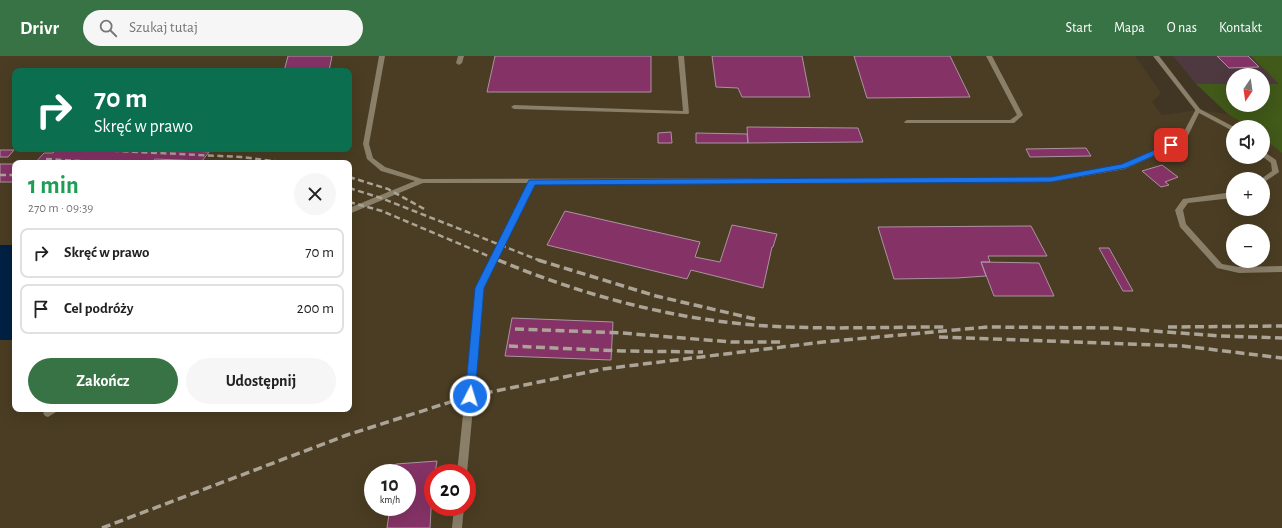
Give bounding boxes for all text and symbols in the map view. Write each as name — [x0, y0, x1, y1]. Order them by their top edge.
search box — [83, 10, 363, 46]
icon: search — [97, 17, 119, 39]
text: Drivr — [20, 19, 59, 38]
text: Szukaj tutaj — [129, 20, 198, 35]
text: Start — [1065, 21, 1092, 35]
text: Mapa — [1114, 21, 1145, 35]
text: O nas — [1167, 21, 1197, 35]
text: Kontakt — [1219, 21, 1262, 35]
north arrow — [1226, 68, 1270, 112]
map controls — [1226, 68, 1270, 268]
icon: right — [28, 84, 80, 136]
text: 70 m — [94, 85, 148, 113]
text: Skręć w prawo — [94, 118, 193, 136]
button: sound — [1226, 120, 1270, 164]
pin — [1154, 128, 1188, 162]
icon: arrive — [1160, 134, 1182, 156]
button: + — [1226, 172, 1270, 216]
button: close — [294, 173, 336, 215]
text: 1 min — [28, 174, 79, 198]
text: 270 m · 09:39 — [28, 202, 93, 215]
button: − — [1226, 224, 1270, 268]
icon: right — [30, 242, 52, 264]
text: Skręć w prawo — [64, 245, 149, 260]
text: 70 m — [305, 245, 334, 260]
icon: arrive — [30, 298, 52, 320]
text: Cel podróży — [64, 301, 133, 316]
text: 200 m — [297, 301, 334, 316]
button: Zakończ — [28, 358, 178, 404]
button: Udostępnij — [186, 358, 336, 404]
position arrow — [449, 375, 491, 417]
speed limit sign: 20 — [424, 464, 476, 516]
text: 10 — [381, 475, 399, 495]
text: km/h — [380, 495, 400, 505]

